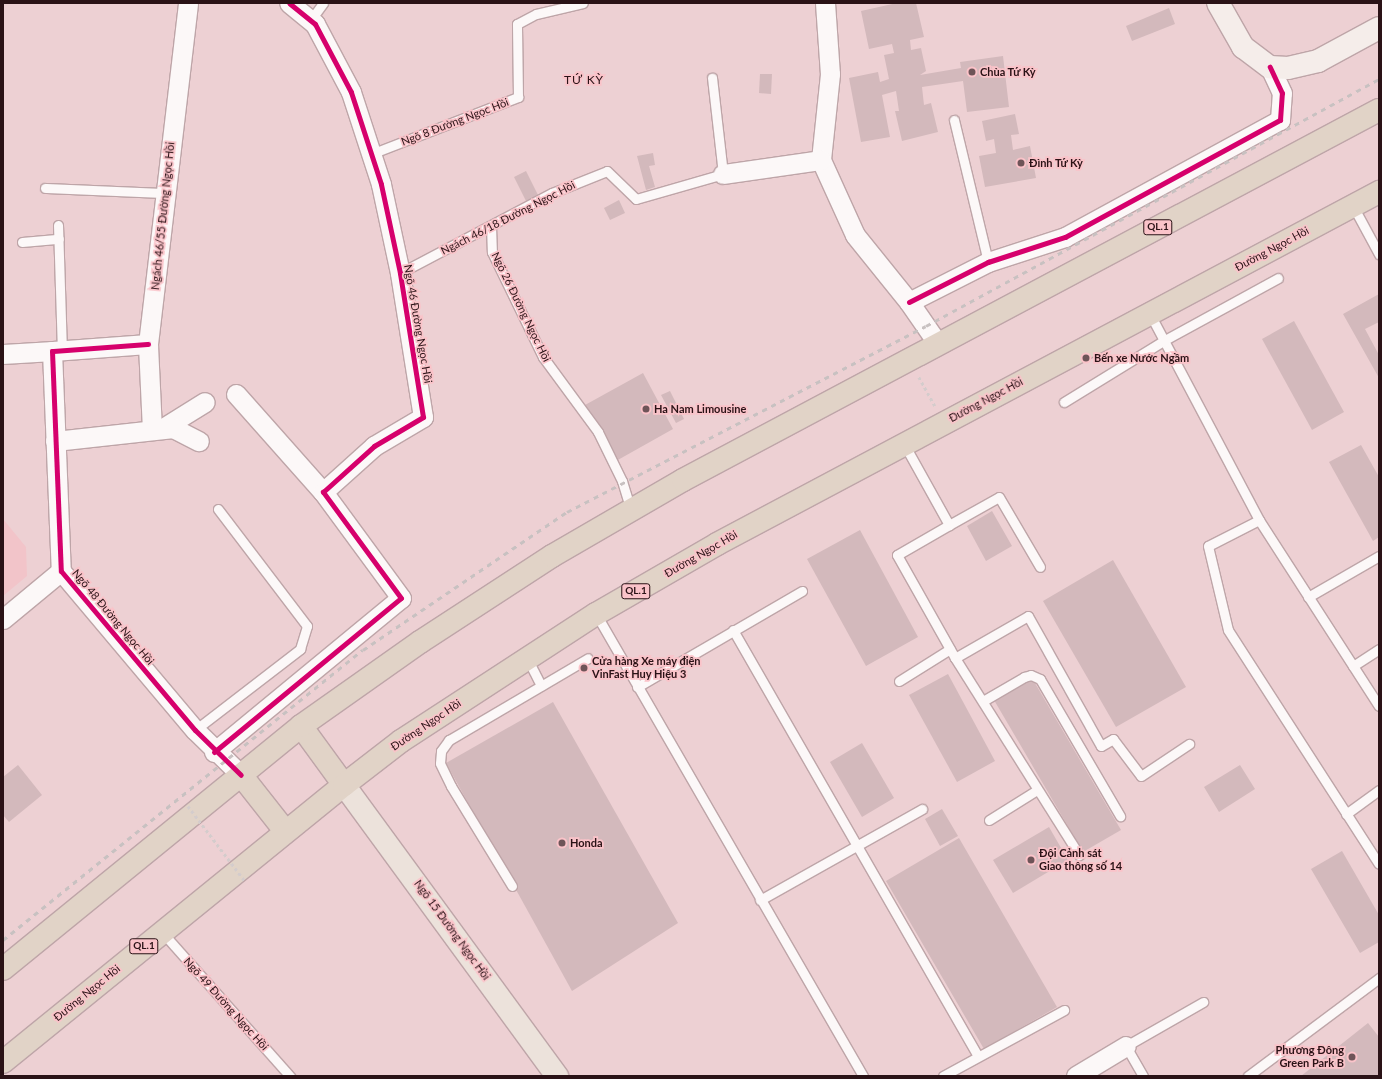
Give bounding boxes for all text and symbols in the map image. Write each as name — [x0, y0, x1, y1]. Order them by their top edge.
place label: Chùa Tứ Kỳ — [980, 65, 1036, 79]
marker: Chùa Tứ Kỳ — [967, 67, 977, 77]
district label: TỨ KỲ — [564, 73, 604, 87]
street label: Ngõ 8 Đường Ngọc Hồi — [399, 95, 511, 149]
street label: Ngách 46/55 Đường Ngọc Hồi — [149, 141, 177, 291]
place label: Đình Tứ Kỳ — [1029, 156, 1083, 170]
marker: Đình Tứ Kỳ — [1016, 158, 1026, 168]
street label: Ngách 46/18 Đường Ngọc Hồi — [439, 178, 577, 258]
road number: QL.1 — [1143, 219, 1173, 235]
street label: Đường Ngọc Hồi — [1233, 224, 1311, 274]
street label: Ngõ 26 Đường Ngọc Hồi — [489, 250, 553, 364]
street label: Ngõ 46 Đường Ngọc Hồi — [401, 264, 435, 384]
place label: Bến xe Nước Ngầm — [1094, 351, 1189, 365]
marker: Bến xe Nước Ngầm — [1081, 353, 1091, 363]
street label: Đường Ngọc Hồi — [947, 375, 1025, 425]
place label: Ha Nam Limousine — [654, 402, 746, 416]
marker: Ha Nam Limousine — [641, 404, 651, 414]
street label: Đường Ngọc Hồi — [662, 528, 740, 580]
street label: Ngõ 48 Đường Ngọc Hồi — [69, 567, 157, 667]
road number: QL.1 — [621, 583, 651, 599]
place label: Cửa hàng Xe máy điện VinFast Huy Hiệu 3 — [592, 655, 701, 681]
marker: Cửa hàng Xe máy điện VinFast Huy Hiệu 3 — [579, 663, 589, 673]
street label: Đường Ngọc Hồi — [388, 697, 464, 753]
place label: Honda — [570, 836, 603, 850]
marker: Honda — [557, 838, 567, 848]
place label: Đội Cảnh sát Giao thông số 14 — [1039, 847, 1122, 873]
marker: Đội Cảnh sát Giao thông số 14 — [1026, 855, 1036, 865]
street label: Ngõ 15 Đường Ngọc Hồi — [411, 877, 493, 983]
road number: QL.1 — [129, 938, 159, 954]
street label: Ngõ 49 Đường Ngọc Hồi — [181, 955, 271, 1053]
street label: Đường Ngọc Hồi — [51, 962, 123, 1024]
place label: Phương Đông Green Park B — [1276, 1044, 1344, 1070]
marker: Phương Đông Green Park B — [1347, 1052, 1357, 1062]

